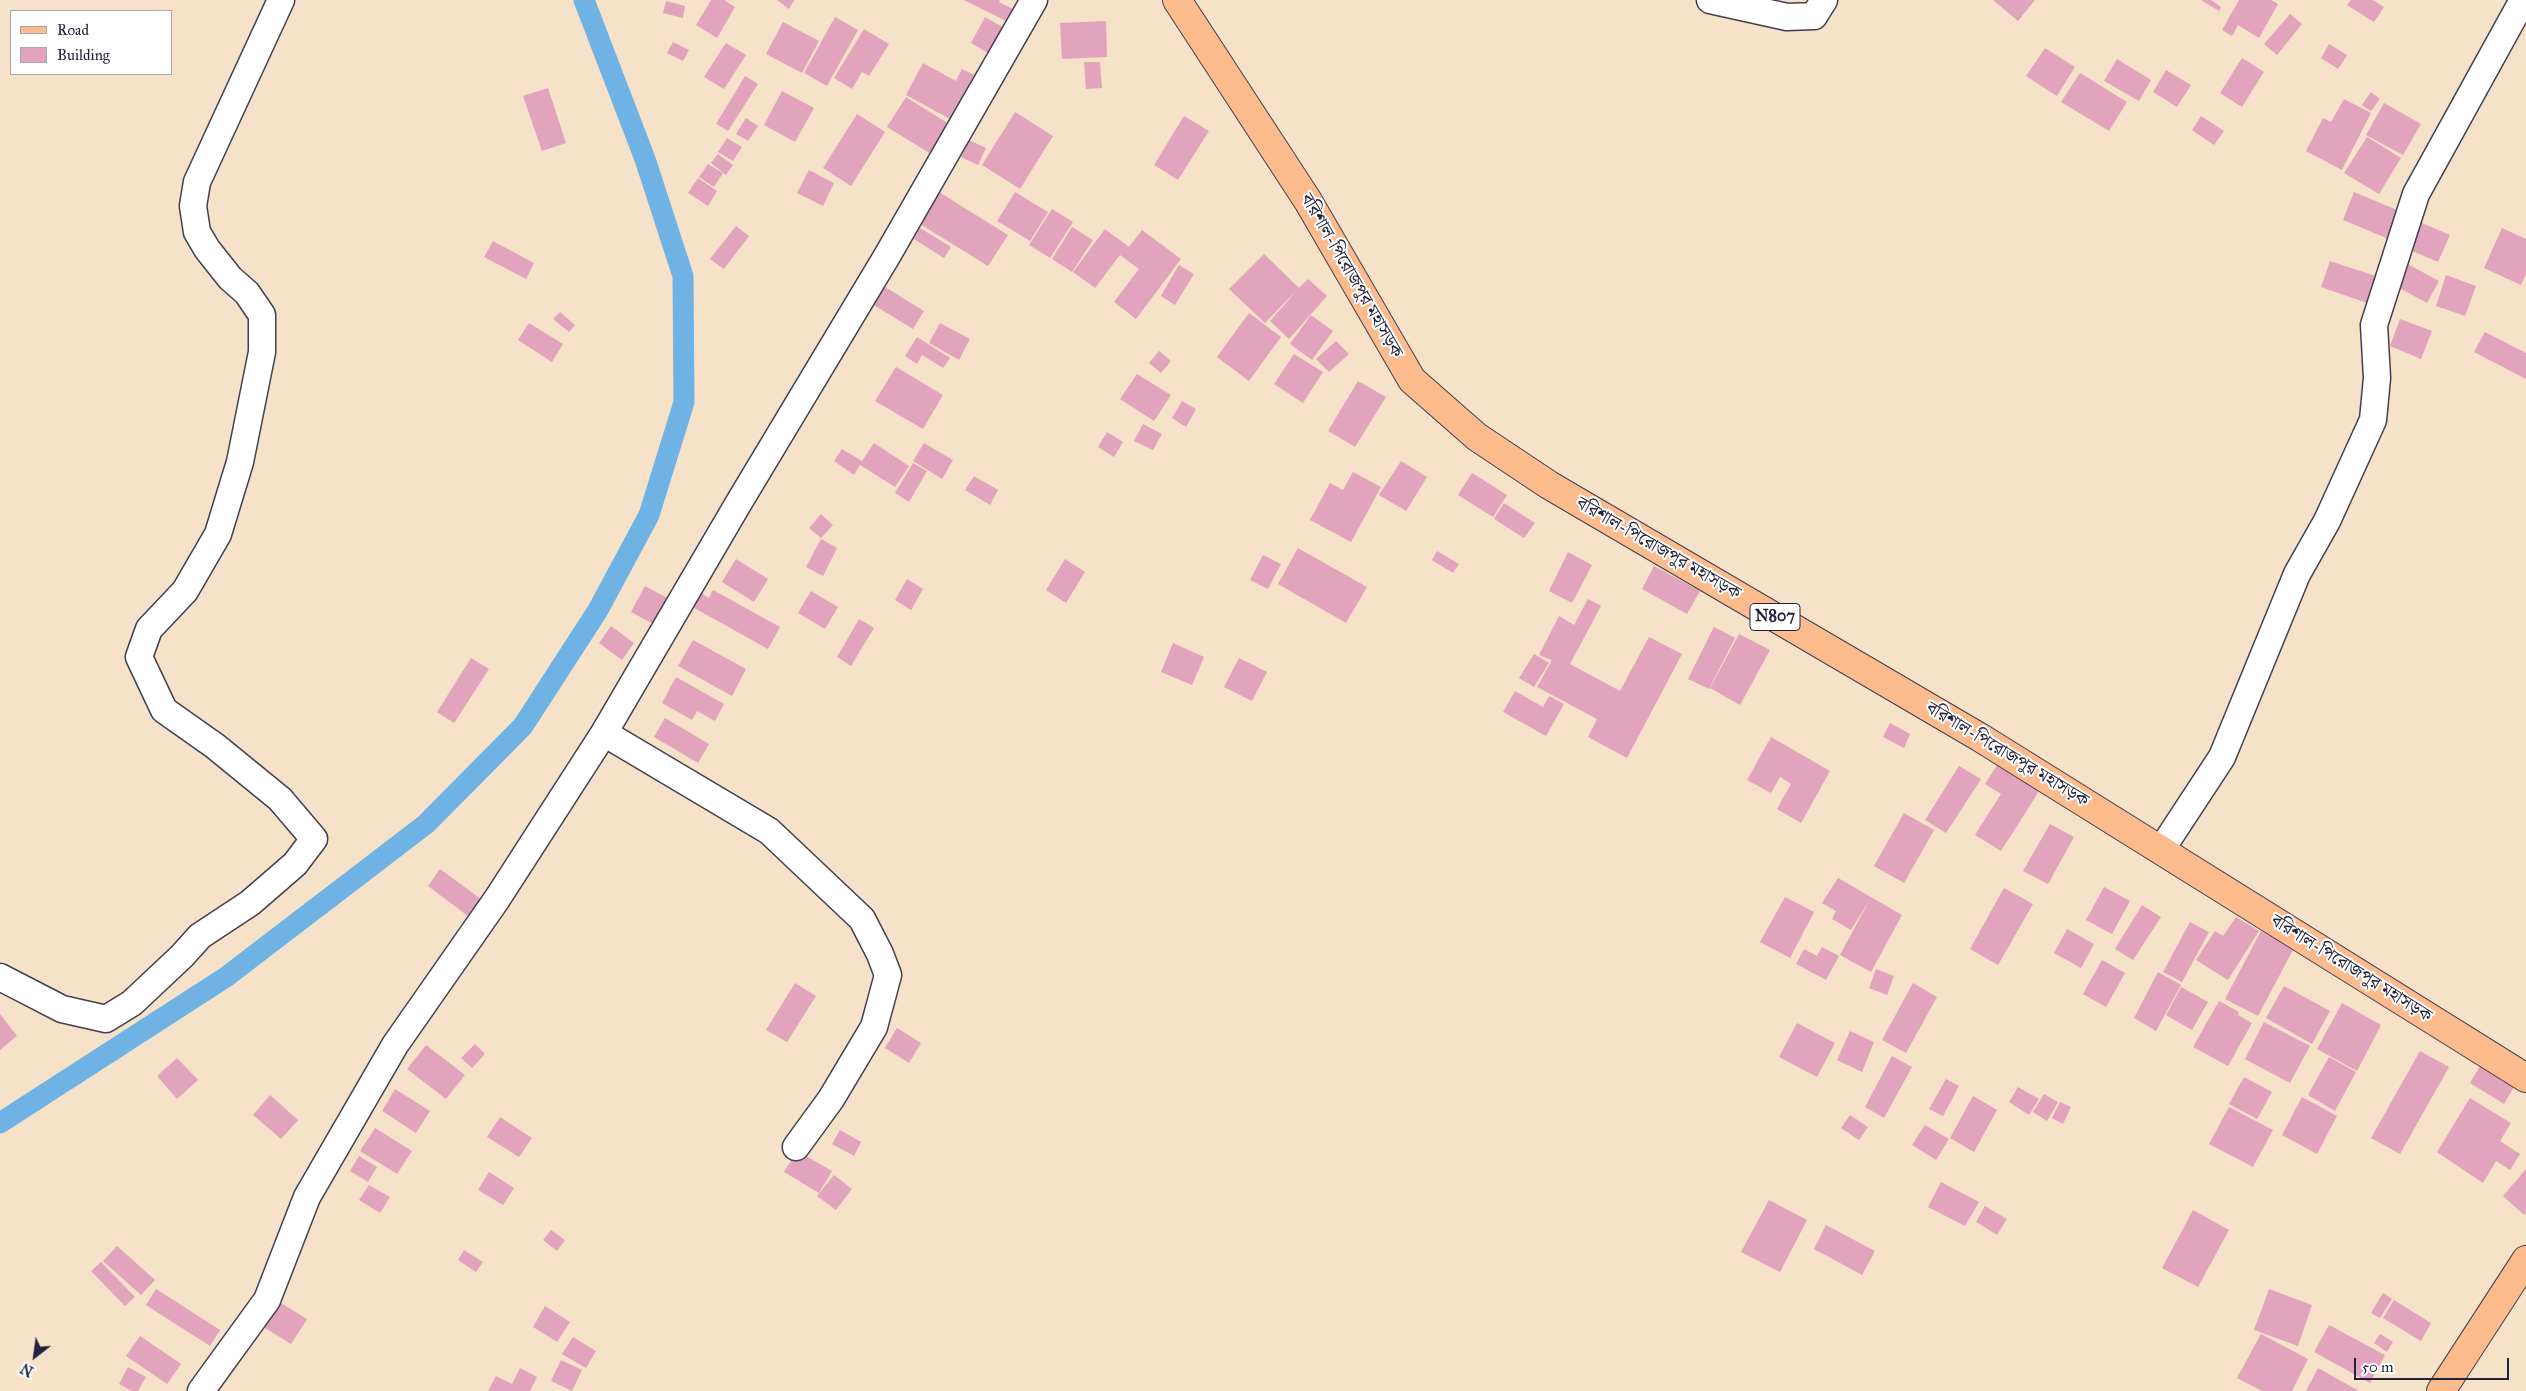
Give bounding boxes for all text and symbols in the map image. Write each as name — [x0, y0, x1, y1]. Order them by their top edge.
legend — [10, 10, 172, 75]
text: Road — [57, 21, 89, 39]
text: Building — [57, 46, 110, 64]
street label: বরিশাল-পিরোজপুর মহাসড়ক — [1295, 190, 1407, 362]
street label: বরিশাল-পিরোজপুর মহাসড়ক — [1572, 493, 1744, 605]
road number: N807 — [1750, 604, 1800, 630]
street label: বরিশাল-পিরোজপুর মহাসড়ক — [1922, 698, 2092, 812]
street label: বরিশাল-পিরোজপুর মহাসড়ক — [2266, 911, 2436, 1027]
north arrow — [10, 1331, 60, 1381]
scale bar — [2356, 1348, 2511, 1380]
text: 50 m — [2362, 1358, 2394, 1376]
text: N — [18, 1359, 37, 1380]

